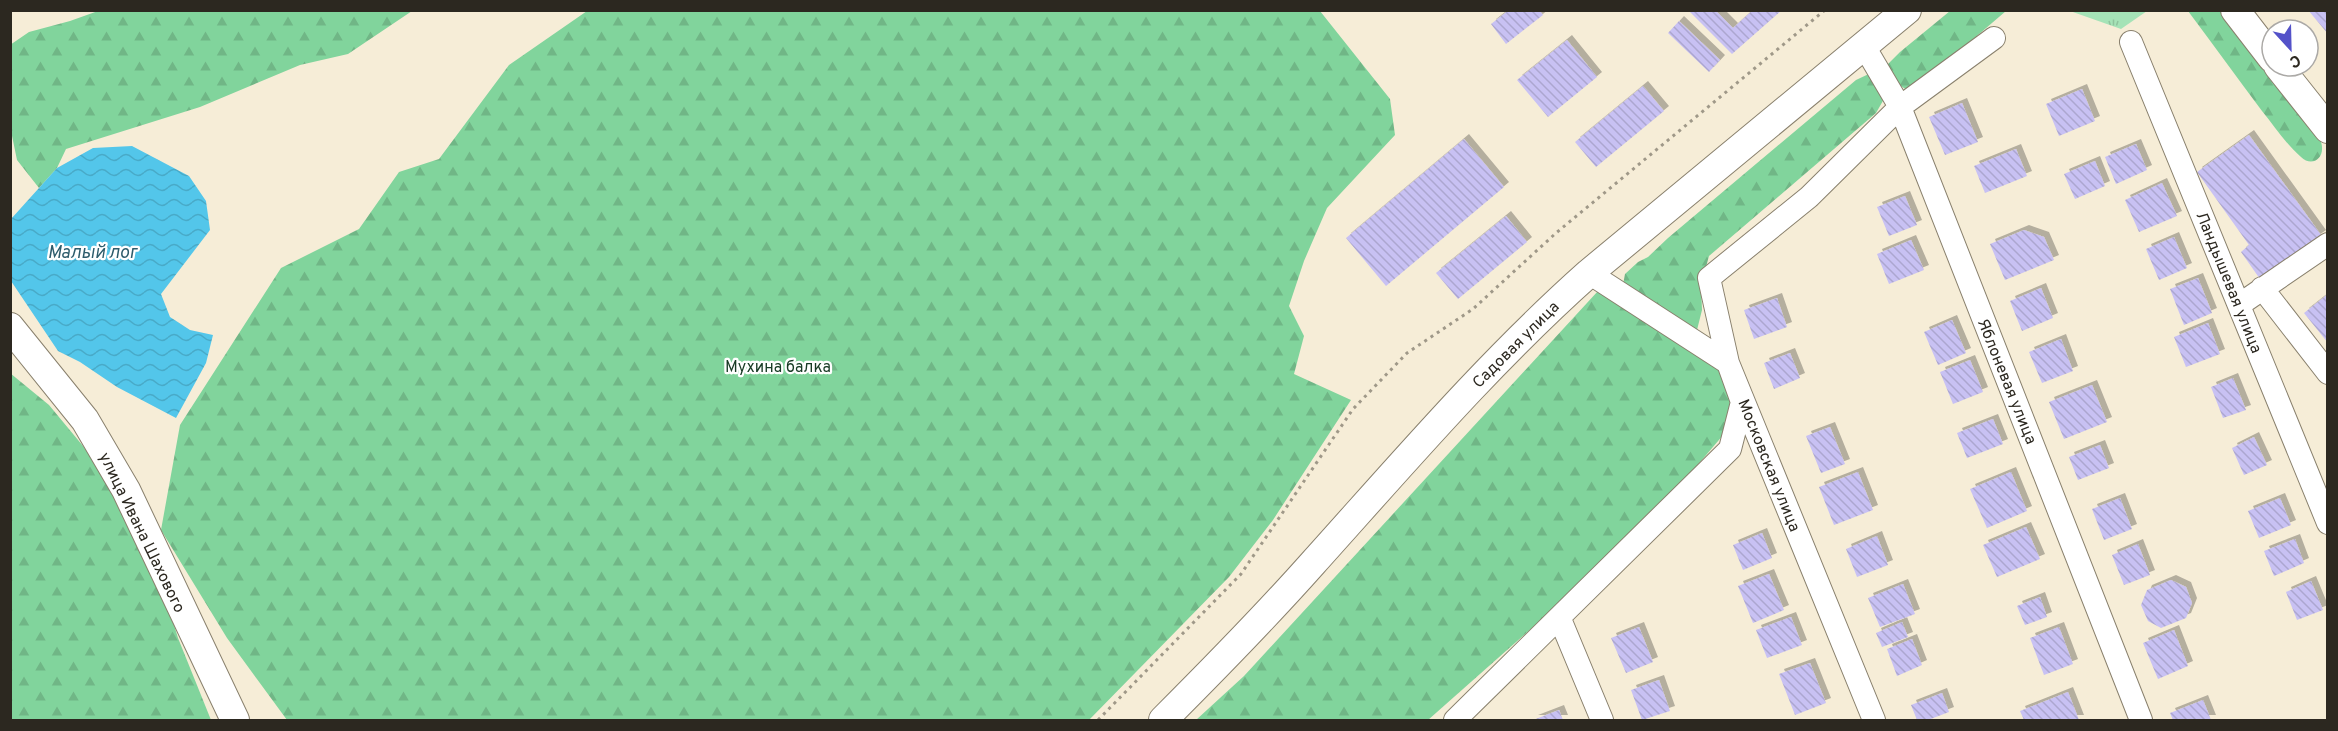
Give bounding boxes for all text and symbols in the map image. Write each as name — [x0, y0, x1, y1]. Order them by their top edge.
north arrow — [2260, 18, 2320, 78]
text: С — [2286, 49, 2303, 71]
street label: Ландышевая улица — [2191, 209, 2266, 357]
water label: Малый лог — [47, 242, 138, 265]
street label: Садовая улица — [1469, 298, 1564, 393]
street label: Яблоневая улица — [1972, 316, 2040, 448]
park label: Мухина балка — [725, 358, 831, 378]
street label: Московская улица — [1732, 396, 1804, 535]
street label: улица Ивана Шахового — [94, 449, 189, 616]

